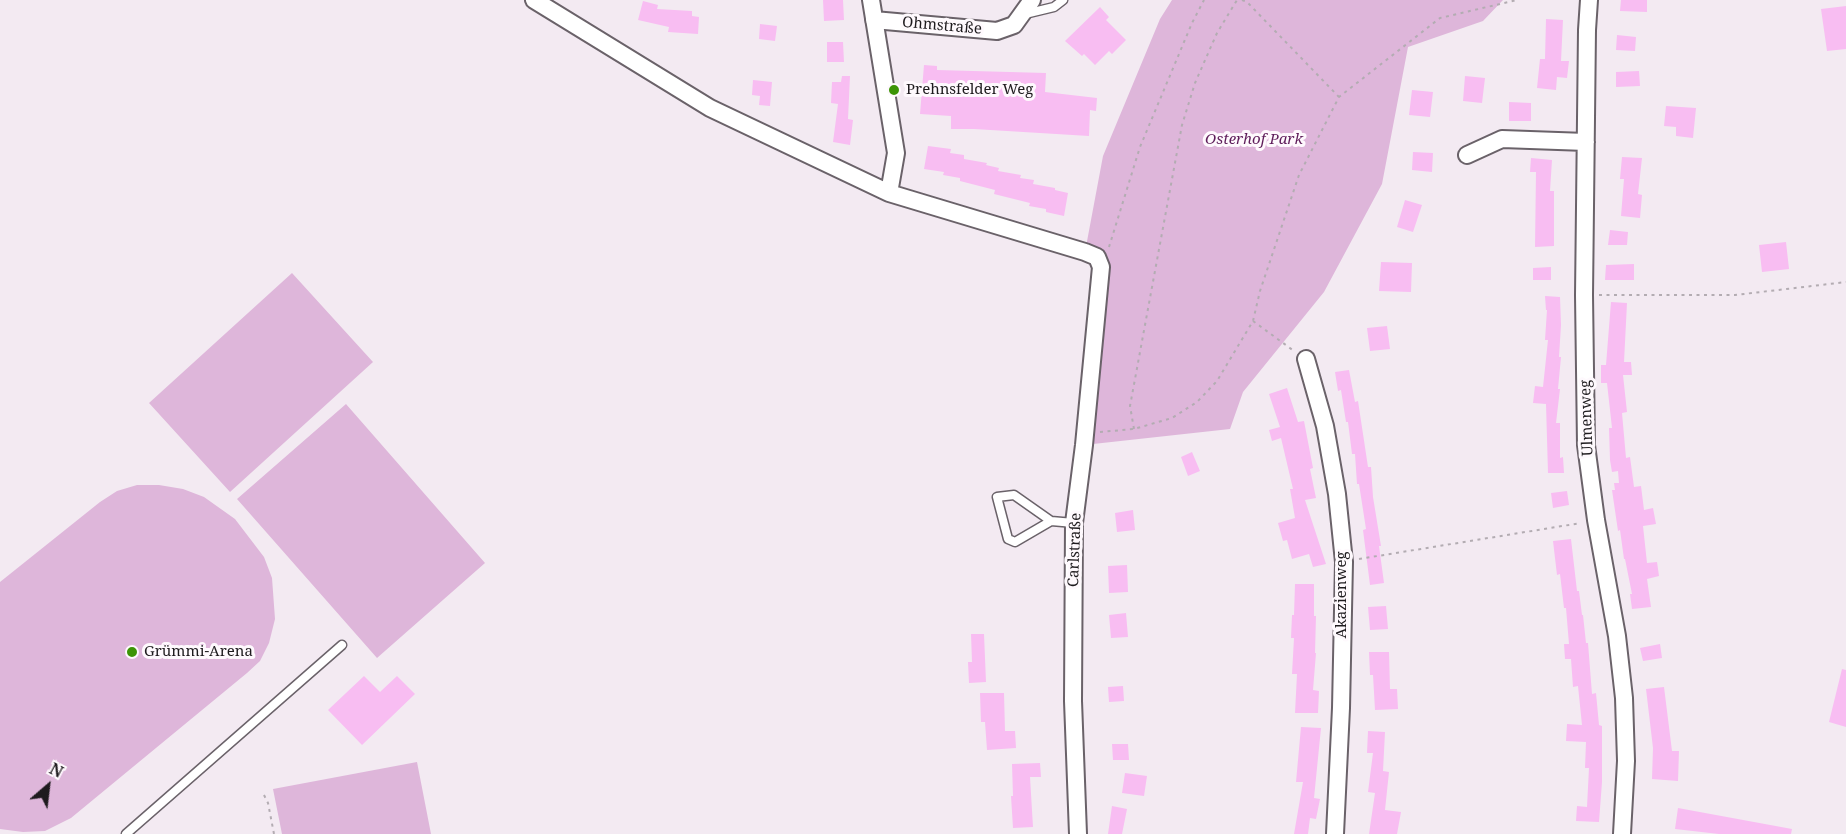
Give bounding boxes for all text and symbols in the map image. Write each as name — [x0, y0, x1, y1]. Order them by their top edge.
street label: Ohmstraße — [901, 14, 983, 38]
place label: Prehnsfelder Weg — [906, 81, 1033, 99]
marker: Prehnsfelder Weg — [887, 83, 901, 97]
park label: Osterhof Park — [1205, 131, 1303, 149]
street label: Ulmenweg — [1577, 380, 1597, 456]
street label: Carlstraße — [1065, 513, 1085, 587]
street label: Akazienweg — [1333, 552, 1351, 638]
place label: Grümmi-Arena — [144, 643, 253, 661]
marker: Grümmi-Arena — [125, 645, 139, 659]
north arrow — [18, 756, 78, 816]
text: N — [46, 757, 67, 783]

